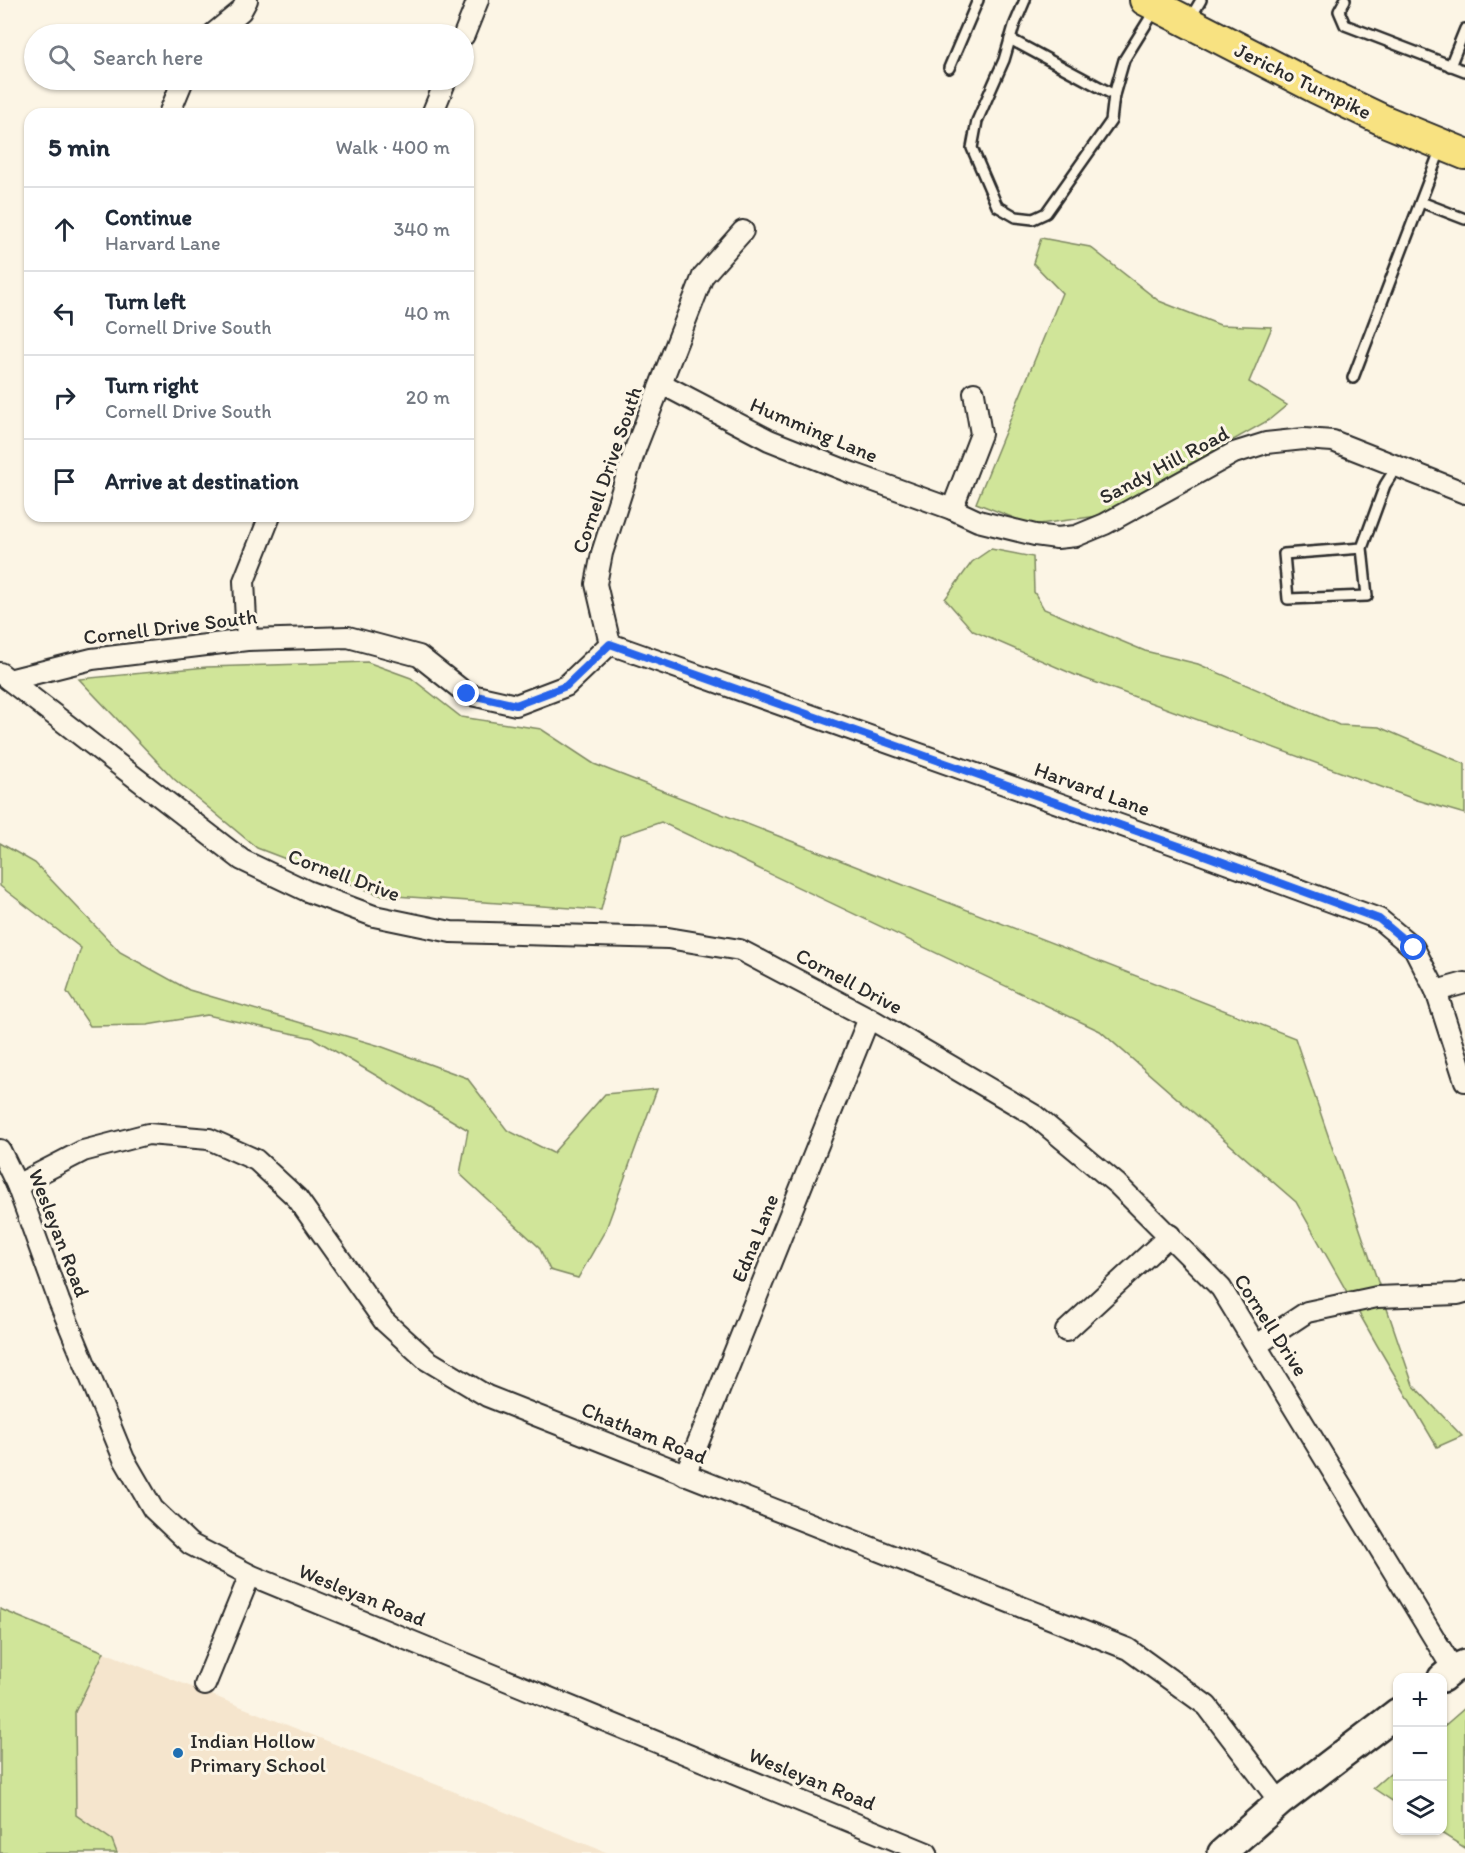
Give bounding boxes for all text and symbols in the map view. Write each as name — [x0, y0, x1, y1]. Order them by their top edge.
search box — [24, 24, 474, 90]
street label: Jericho Turnpike — [1231, 37, 1376, 124]
icon: search — [45, 41, 78, 74]
text: Search here — [93, 44, 203, 71]
text: 5 min — [48, 131, 110, 163]
text: Walk · 400 m — [336, 135, 450, 159]
text: Continue — [105, 204, 192, 231]
icon: ahead — [48, 213, 81, 246]
text: 340 m — [393, 217, 450, 241]
text: Harvard Lane — [105, 231, 220, 255]
text: Turn left — [105, 288, 186, 315]
icon: left — [48, 297, 81, 330]
text: 40 m — [404, 301, 450, 325]
text: Cornell Drive South — [105, 315, 271, 339]
text: Turn right — [105, 372, 199, 399]
icon: right — [48, 381, 81, 414]
street label: Cornell Drive South — [566, 383, 647, 557]
text: 20 m — [406, 385, 450, 409]
street label: Humming Lane — [747, 391, 882, 468]
text: Cornell Drive South — [105, 399, 271, 423]
street label: Sandy Hill Road — [1095, 420, 1233, 509]
icon: arrive — [48, 465, 81, 498]
text: Arrive at destination — [105, 468, 299, 495]
street label: Cornell Drive South — [82, 603, 258, 650]
route end — [453, 680, 479, 706]
street label: Harvard Lane — [1031, 756, 1153, 821]
street label: Cornell Drive — [285, 843, 404, 906]
route start — [1400, 934, 1426, 960]
street label: Cornell Drive — [792, 942, 907, 1019]
street label: Wesleyan Road — [24, 1165, 95, 1300]
street label: Edna Lane — [726, 1190, 784, 1286]
street label: Cornell Drive — [1229, 1269, 1314, 1381]
street label: Chatham Road — [578, 1396, 711, 1469]
street label: Wesleyan Road — [295, 1558, 429, 1631]
map controls — [1393, 1673, 1447, 1835]
button: + — [1393, 1673, 1447, 1727]
button: − — [1393, 1727, 1447, 1781]
place label: Indian Hollow Primary School — [190, 1728, 326, 1777]
street label: Wesleyan Road — [745, 1742, 879, 1815]
marker: Indian Hollow Primary School — [171, 1746, 185, 1760]
button: layers — [1393, 1781, 1447, 1835]

